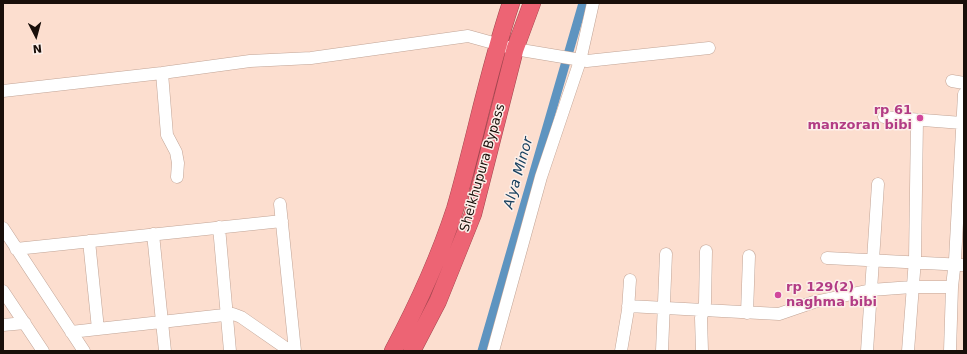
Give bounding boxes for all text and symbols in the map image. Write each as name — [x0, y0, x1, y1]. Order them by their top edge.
north arrow — [16, 16, 56, 56]
text: N — [32, 41, 43, 55]
street label: Sheikhupura Bypass — [457, 102, 509, 234]
place label: rp 61 manzoran bibi — [807, 103, 912, 134]
marker: rp 61 manzoran bibi — [915, 113, 925, 123]
water label: Alya Minor — [501, 135, 537, 211]
place label: rp 129(2) naghma bibi — [786, 280, 877, 311]
marker: rp 129(2) naghma bibi — [773, 290, 783, 300]

